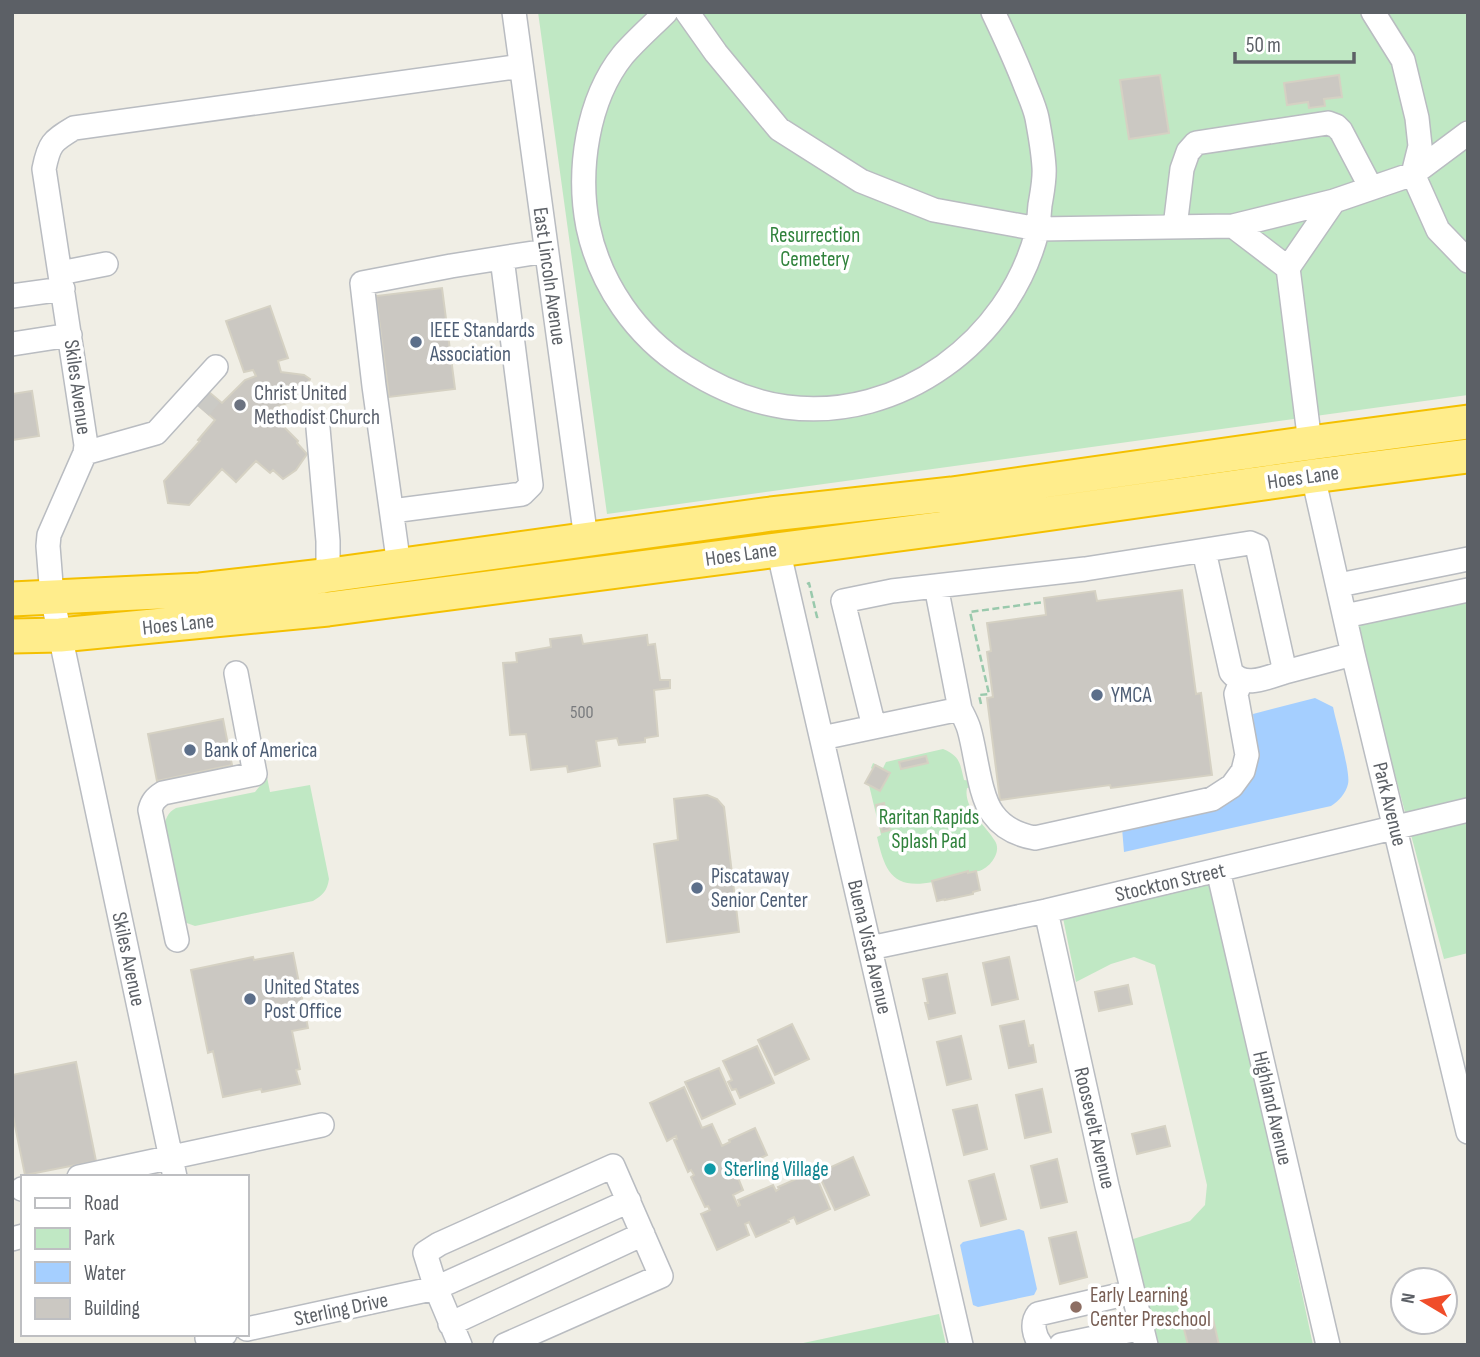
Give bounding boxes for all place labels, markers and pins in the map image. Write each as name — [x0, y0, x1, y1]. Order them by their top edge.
place label: IEEE Standards Association — [429, 318, 535, 367]
marker: IEEE Standards Association — [408, 334, 424, 350]
place label: Christ United Methodist Church — [254, 381, 380, 430]
marker: Christ United Methodist Church — [232, 397, 248, 413]
place label: YMCA — [1111, 683, 1152, 708]
marker: YMCA — [1089, 687, 1105, 703]
place label: Bank of America — [204, 738, 317, 763]
marker: Bank of America — [182, 742, 198, 758]
place label: Piscataway Senior Center — [711, 864, 808, 913]
marker: Piscataway Senior Center — [689, 880, 705, 896]
place label: United States Post Office — [264, 975, 360, 1024]
marker: United States Post Office — [242, 991, 258, 1007]
place label: Sterling Village — [724, 1157, 829, 1182]
marker: Sterling Village — [702, 1161, 718, 1177]
place label: Early Learning Center Preschool — [1090, 1283, 1211, 1332]
marker: Early Learning Center Preschool — [1068, 1299, 1084, 1315]

